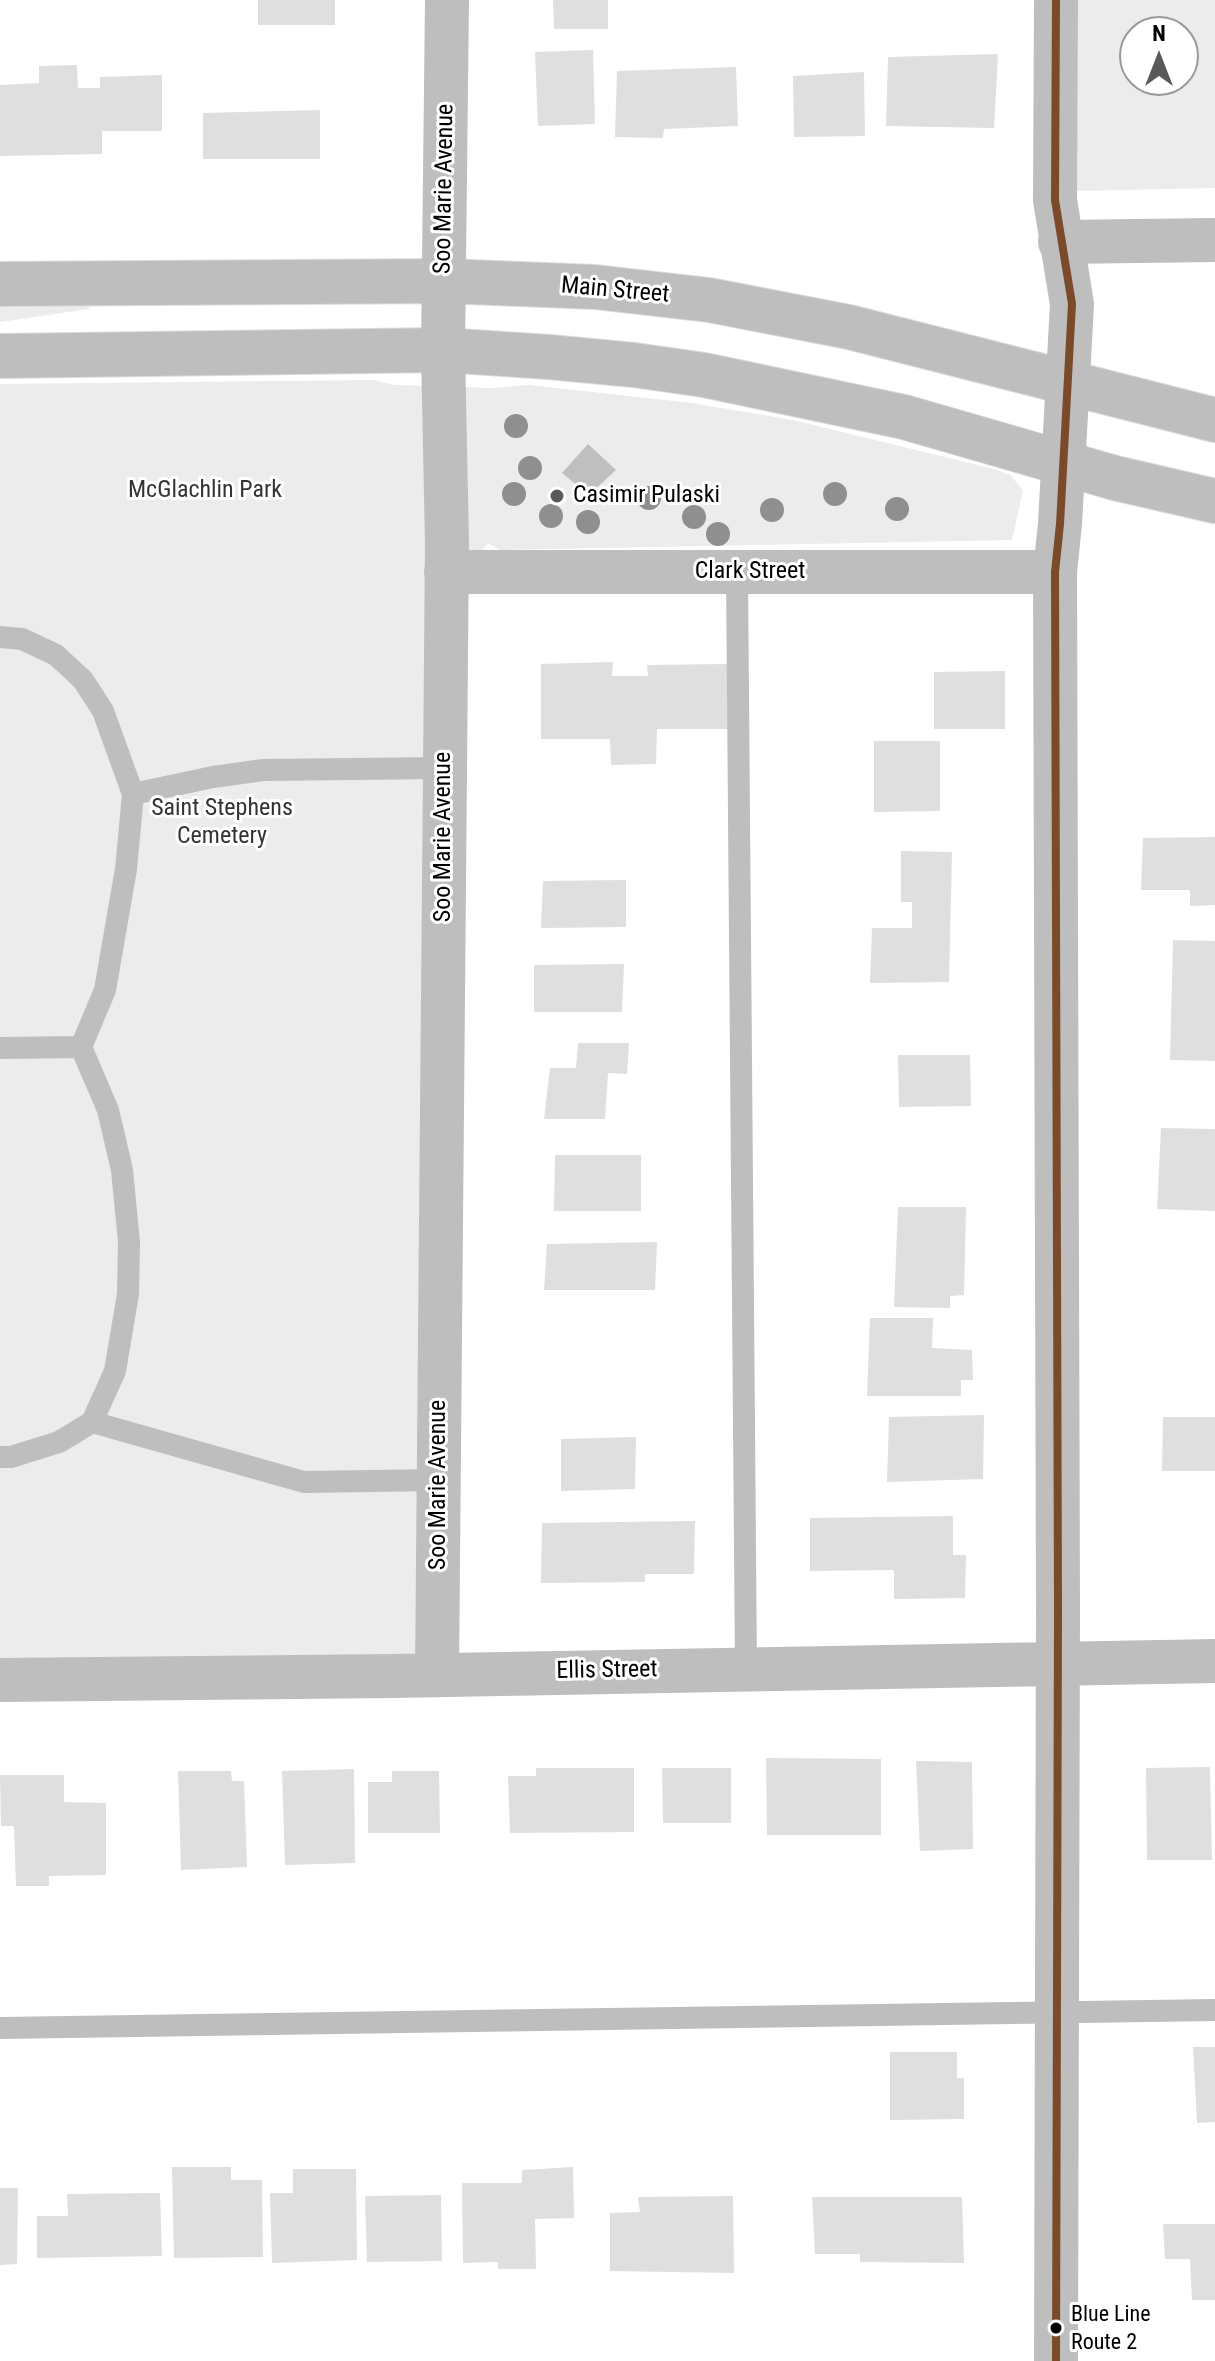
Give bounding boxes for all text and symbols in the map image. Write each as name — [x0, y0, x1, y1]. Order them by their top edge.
north arrow — [1119, 16, 1199, 96]
text: N — [1152, 21, 1166, 46]
street label: Soo Marie Avenue — [429, 104, 461, 274]
street label: Main Street — [560, 272, 670, 310]
park label: McGlachlin Park — [128, 477, 282, 505]
place label: Casimir Pulaski — [573, 482, 720, 510]
marker: Casimir Pulaski — [548, 487, 566, 505]
street label: Clark Street — [695, 558, 805, 586]
street label: Soo Marie Avenue — [430, 752, 458, 922]
park label: Saint Stephens Cemetery — [151, 795, 293, 851]
street label: Soo Marie Avenue — [425, 1400, 453, 1570]
street label: Ellis Street — [556, 1656, 658, 1686]
place label: Blue Line Route 2 — [1071, 2302, 1151, 2354]
marker: Blue Line Route 2 — [1048, 2320, 1064, 2336]

